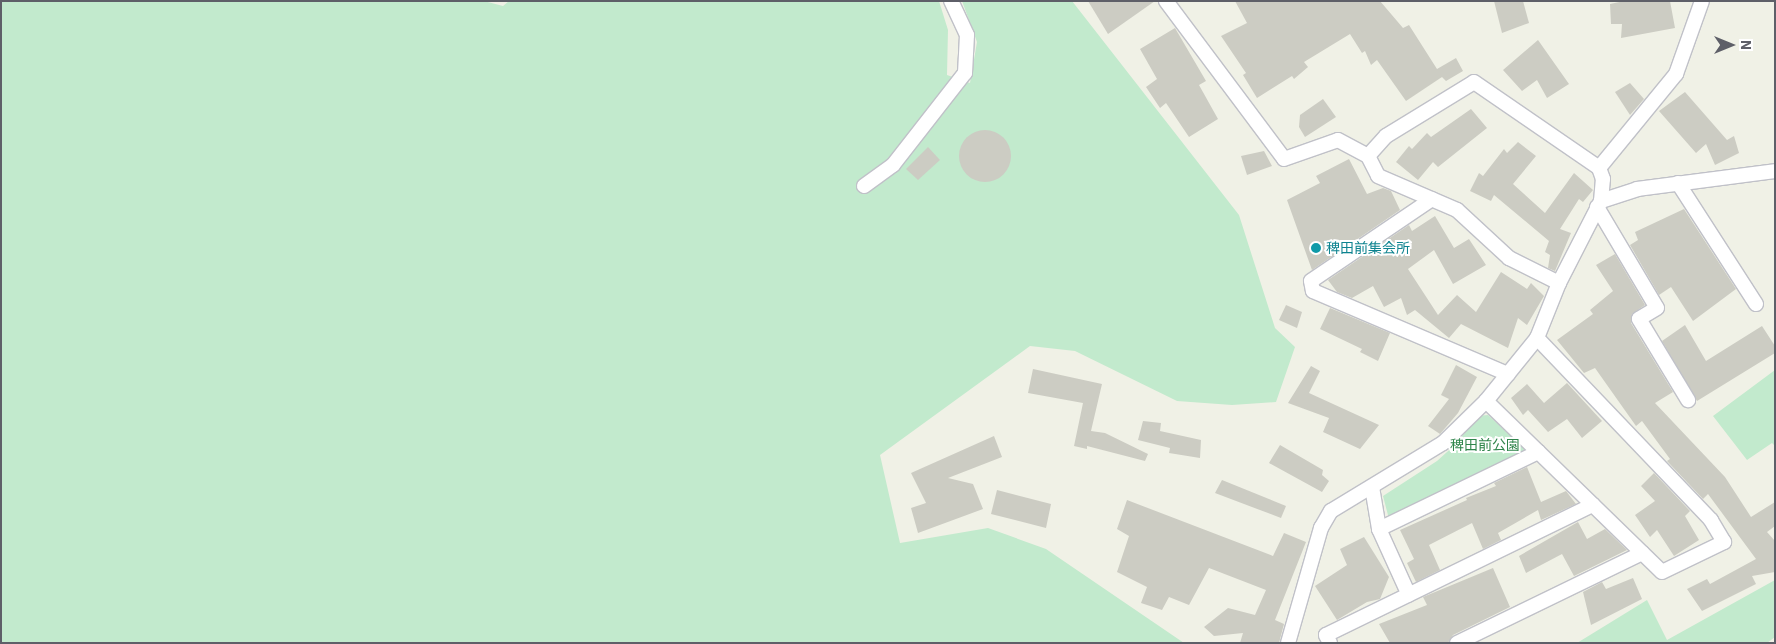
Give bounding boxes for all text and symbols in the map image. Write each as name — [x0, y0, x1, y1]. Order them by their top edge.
north arrow — [1706, 20, 1756, 70]
text: N — [1737, 40, 1755, 50]
place label: 稗田前集会所 — [1326, 240, 1410, 256]
marker: 稗田前集会所 — [1310, 242, 1322, 254]
park label: 稗田前公園 — [1450, 437, 1520, 453]

